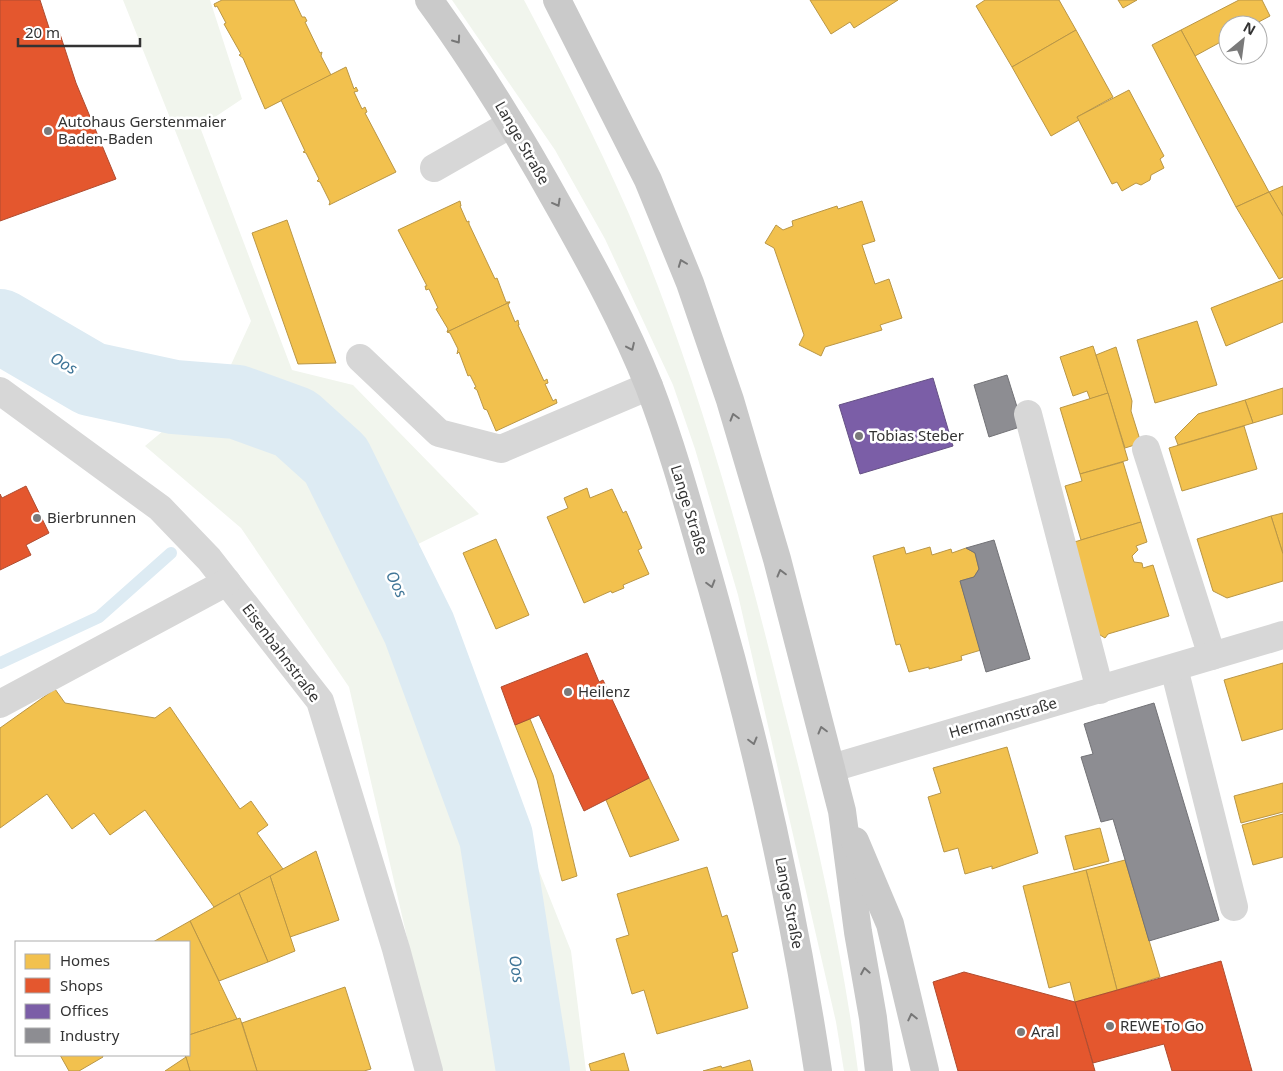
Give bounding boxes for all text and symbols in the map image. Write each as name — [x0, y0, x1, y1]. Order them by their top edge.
scale bar — [18, 15, 140, 47]
north arrow — [1218, 15, 1268, 65]
text: N — [1240, 17, 1259, 39]
text: 20 m — [25, 22, 60, 42]
one-way arrow — [451, 34, 460, 43]
street label: Lange Straße — [491, 97, 555, 188]
place label: Autohaus Gerstenmaier Baden-Baden — [58, 111, 226, 148]
marker: Autohaus Gerstenmaier Baden-Baden — [42, 125, 54, 137]
one-way arrow — [551, 197, 561, 206]
one-way arrow — [678, 259, 688, 268]
one-way arrow — [625, 342, 635, 351]
water label: Oos — [47, 347, 81, 379]
one-way arrow — [730, 413, 740, 421]
place label: Tobias Steber — [869, 425, 964, 445]
marker: Tobias Steber — [853, 430, 865, 442]
street label: Lange Straße — [667, 462, 713, 557]
place label: Bierbrunnen — [47, 507, 136, 527]
marker: Bierbrunnen — [31, 512, 43, 524]
water label: Oos — [381, 567, 413, 601]
one-way arrow — [776, 569, 786, 577]
one-way arrow — [705, 580, 715, 588]
street label: Eisenbahnstraße — [238, 599, 325, 706]
place label: Heilenz — [578, 681, 630, 701]
marker: Heilenz — [562, 686, 574, 698]
street label: Hermannstraße — [946, 692, 1059, 742]
one-way arrow — [817, 725, 828, 734]
one-way arrow — [747, 736, 758, 745]
street label: Lange Straße — [771, 855, 809, 950]
legend — [15, 941, 190, 1056]
text: Homes — [60, 950, 110, 970]
water label: Oos — [504, 954, 530, 984]
one-way arrow — [860, 966, 870, 975]
text: Shops — [60, 975, 103, 995]
text: Offices — [60, 1000, 109, 1020]
one-way arrow — [907, 1012, 918, 1021]
place label: REWE To Go — [1120, 1015, 1204, 1035]
marker: REWE To Go — [1104, 1020, 1116, 1032]
place label: Aral — [1031, 1021, 1059, 1041]
text: Industry — [60, 1025, 120, 1045]
marker: Aral — [1015, 1026, 1027, 1038]

